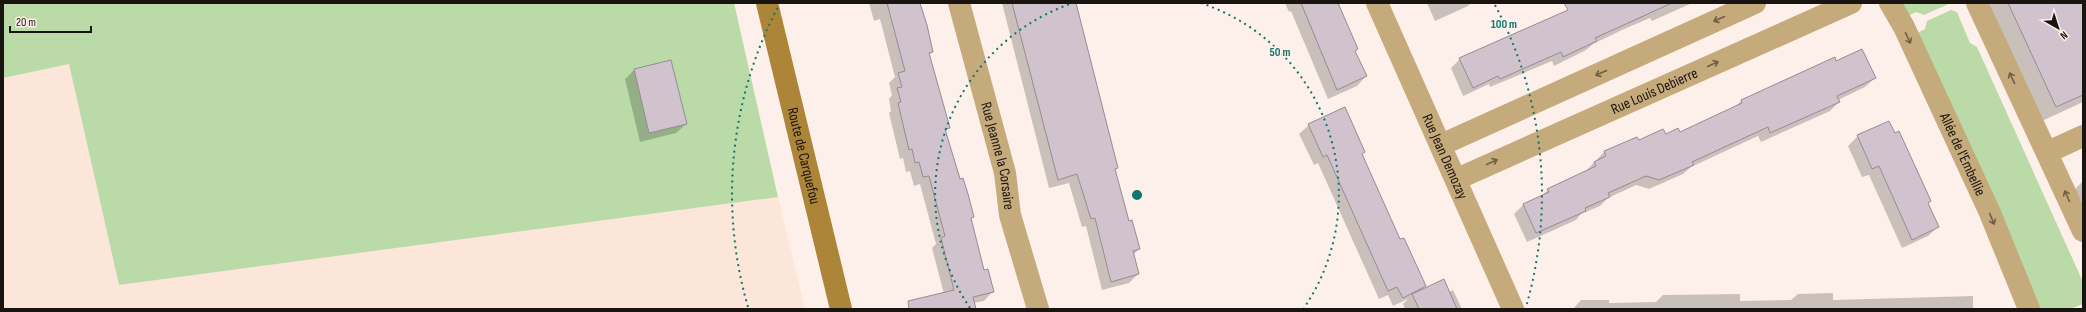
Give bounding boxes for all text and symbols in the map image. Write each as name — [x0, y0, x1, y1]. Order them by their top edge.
scale bar — [10, 8, 91, 34]
north arrow — [2038, 8, 2078, 48]
text: 20 m — [16, 15, 36, 30]
one-way arrow — [1714, 16, 1726, 23]
text: 100 m — [1491, 17, 1517, 32]
text: N — [2058, 28, 2070, 42]
one-way arrow — [1905, 31, 1912, 43]
text: 50 m — [1270, 45, 1290, 60]
one-way arrow — [1707, 60, 1719, 67]
street label: Rue Louis Debierre — [1608, 64, 1701, 119]
one-way arrow — [1595, 70, 1607, 77]
one-way arrow — [2008, 72, 2015, 84]
street label: Rue Jeanne la Corsaire — [976, 100, 1018, 211]
street label: Route de Carquefou — [783, 105, 824, 206]
street label: Allée de l'Embellie — [1935, 109, 1990, 199]
street label: Rue Jean Demozay — [1418, 111, 1472, 203]
one-way arrow — [1486, 158, 1498, 166]
centre of rings — [1130, 188, 1144, 202]
one-way arrow — [2063, 190, 2070, 202]
one-way arrow — [1989, 213, 1997, 225]

